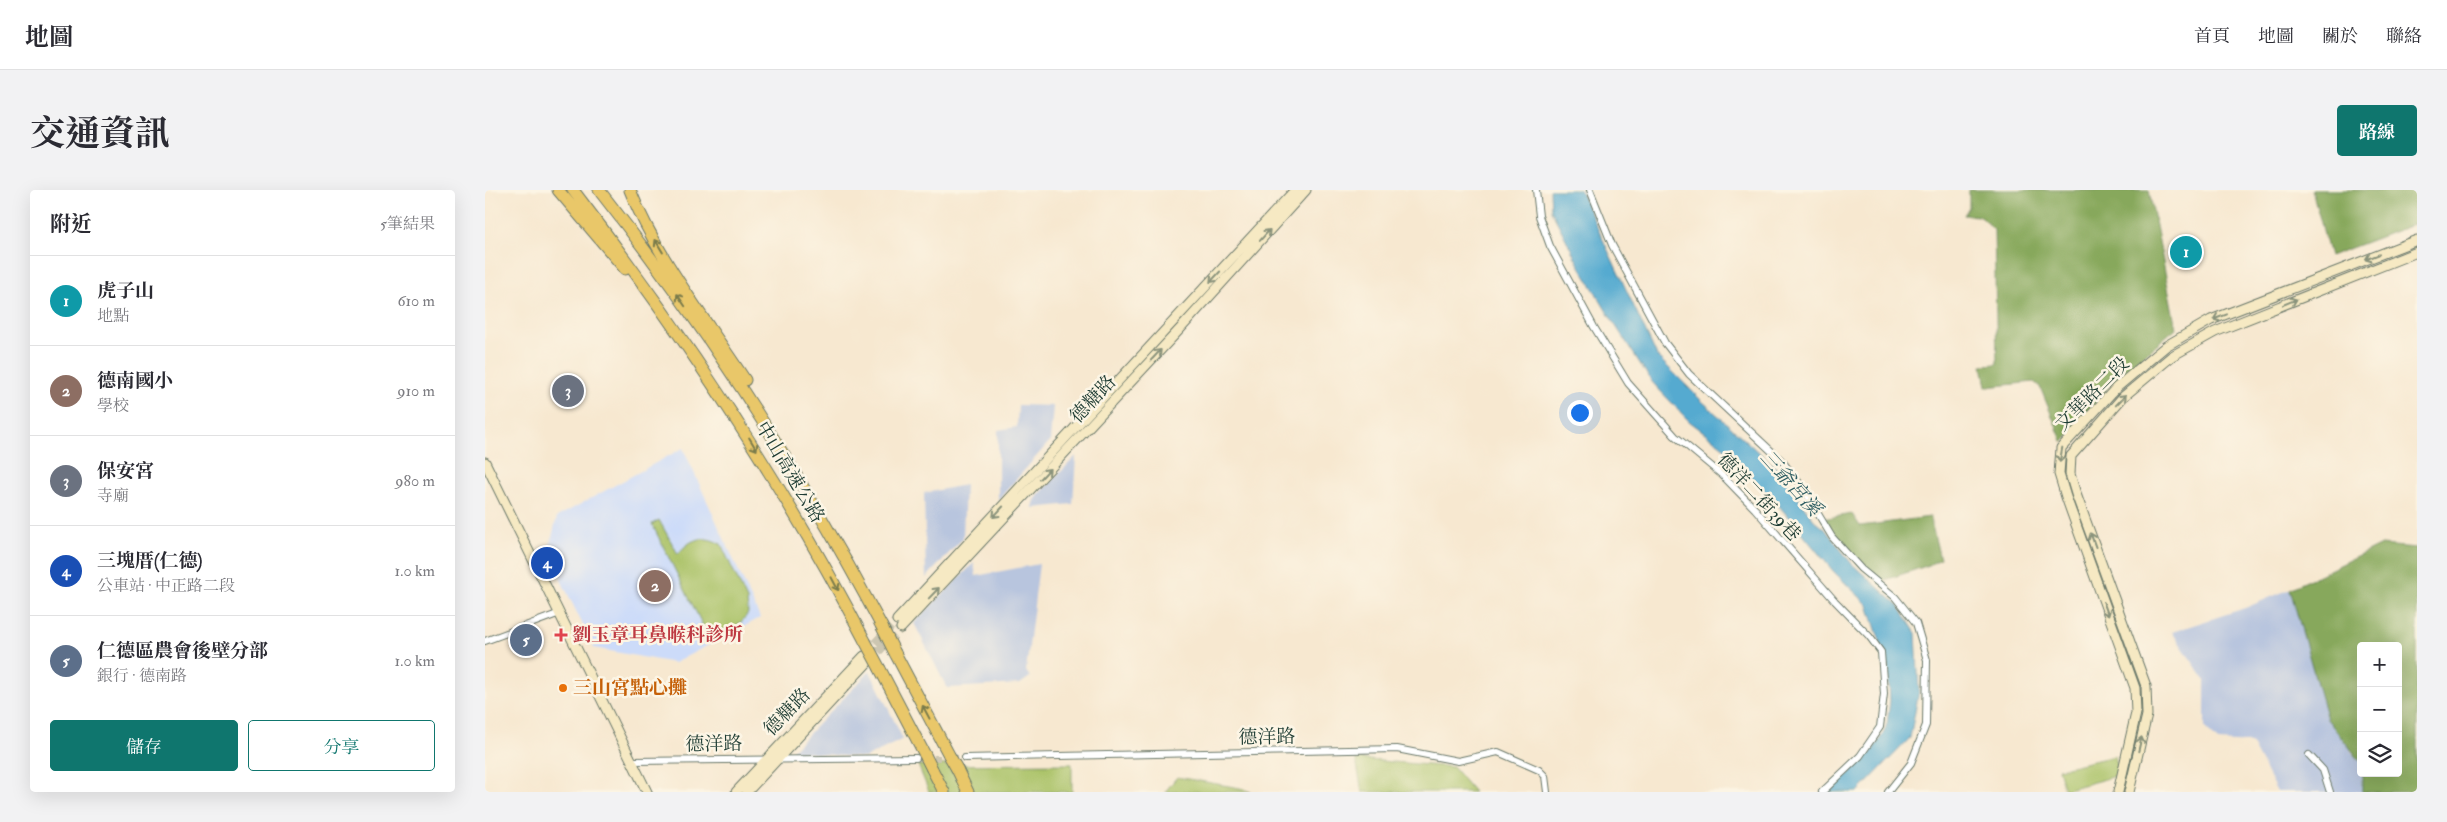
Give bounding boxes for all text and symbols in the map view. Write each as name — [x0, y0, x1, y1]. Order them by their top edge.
text: 地圖 — [25, 22, 73, 53]
text: 首頁 — [2194, 25, 2230, 48]
text: 地圖 — [2258, 25, 2294, 48]
text: 關於 — [2322, 25, 2358, 48]
text: 聯絡 — [2386, 25, 2422, 48]
button: 路線 — [2337, 105, 2417, 156]
text: 交通資訊 — [30, 112, 170, 156]
text: 附近 — [50, 211, 92, 238]
text: 5筆結果 — [380, 214, 435, 234]
one-way arrow — [1259, 229, 1271, 242]
pin: 1 — [2170, 233, 2202, 271]
one-way arrow — [653, 239, 663, 253]
one-way arrow — [2364, 254, 2379, 263]
one-way arrow — [1209, 271, 1221, 284]
text: 虎子山 — [97, 279, 154, 303]
text: 1 — [63, 291, 69, 311]
text: 610 m — [397, 291, 435, 311]
one-way arrow — [676, 294, 686, 308]
one-way arrow — [2282, 297, 2297, 306]
text: 地點 — [97, 306, 129, 326]
one-way arrow — [2213, 313, 2228, 322]
one-way arrow — [1150, 349, 1162, 362]
street label: 文華路二段 — [2050, 352, 2134, 436]
text: 德南國小 — [97, 369, 173, 393]
street label: 德糖路 — [1065, 370, 1121, 428]
pin: 3 — [552, 372, 584, 410]
text: 2 — [62, 381, 70, 401]
text: 910 m — [397, 381, 435, 401]
one-way arrow — [2115, 394, 2127, 406]
text: 學校 — [97, 396, 129, 416]
your location — [1567, 400, 1593, 426]
street label: 中山高速公路 — [750, 417, 830, 527]
one-way arrow — [748, 436, 758, 450]
water label: 三爺宮溪 — [1755, 445, 1828, 523]
one-way arrow — [2056, 446, 2066, 462]
street label: 德洋二街39巷 — [1712, 448, 1806, 546]
text: 保安宮 — [97, 459, 154, 483]
one-way arrow — [1039, 468, 1051, 480]
text: 3 — [63, 471, 69, 491]
text: 980 m — [395, 471, 435, 491]
text: 寺廟 — [97, 486, 129, 506]
one-way arrow — [992, 506, 1004, 519]
one-way arrow — [2088, 532, 2097, 548]
pin: 4 — [531, 544, 563, 582]
text: 三塊厝(仁德) — [97, 549, 202, 573]
text: 4 — [62, 561, 70, 581]
text: 1.0 km — [395, 561, 435, 581]
pin: 2 — [639, 567, 671, 605]
text: 公車站 · 中正路二段 — [97, 576, 235, 596]
one-way arrow — [831, 576, 840, 591]
one-way arrow — [928, 587, 940, 599]
one-way arrow — [2102, 601, 2111, 616]
pin: 5 — [510, 621, 542, 659]
place label: 劉玉章耳鼻喉科診所 — [572, 623, 743, 647]
marker: 劉玉章耳鼻喉科診所 — [554, 628, 568, 642]
text: 仁德區農會後壁分部 — [97, 639, 268, 663]
map controls — [2357, 642, 2402, 777]
button: + — [2357, 642, 2402, 687]
text: 5 — [62, 651, 70, 671]
text: 1.0 km — [395, 651, 435, 671]
text: 銀行 · 德南路 — [97, 666, 187, 686]
place label: 三山宮點心攤 — [573, 676, 687, 700]
marker: 三山宮點心攤 — [557, 682, 569, 694]
street label: 德糖路 — [759, 683, 815, 741]
button: − — [2357, 687, 2402, 732]
one-way arrow — [921, 704, 931, 719]
button: 儲存 — [50, 720, 238, 771]
button: 分享 — [248, 720, 435, 771]
street label: 德洋路 — [1238, 725, 1296, 749]
street label: 德洋路 — [685, 732, 743, 756]
button: layers — [2357, 732, 2402, 777]
one-way arrow — [2136, 737, 2145, 753]

